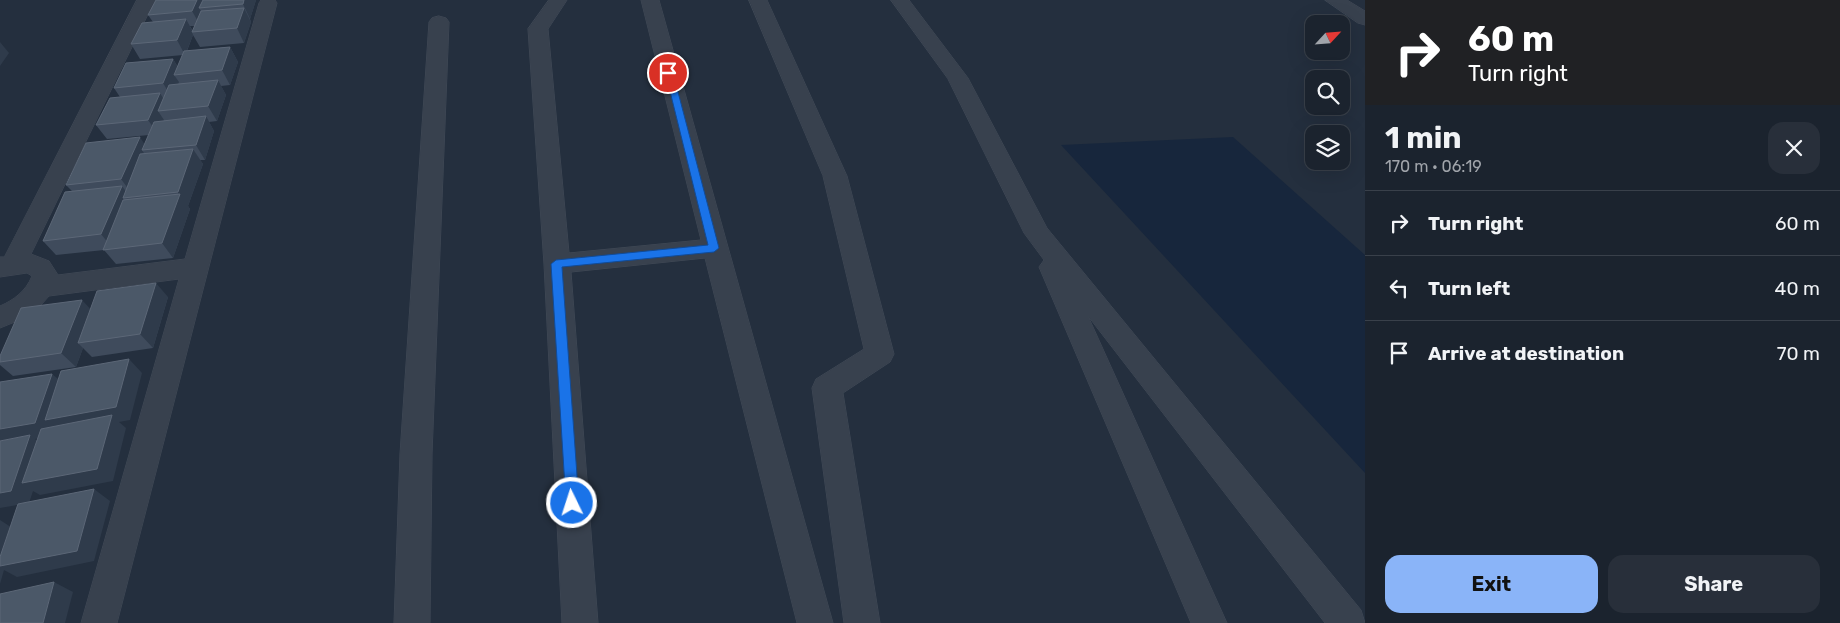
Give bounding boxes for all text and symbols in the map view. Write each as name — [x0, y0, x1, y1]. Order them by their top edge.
north arrow — [1305, 15, 1350, 60]
map controls — [1305, 15, 1350, 170]
text: 60 m — [1468, 18, 1554, 60]
icon: right — [1385, 20, 1450, 85]
pin — [647, 52, 689, 94]
icon: arrive — [654, 59, 682, 87]
text: Turn right — [1468, 60, 1568, 87]
button: search — [1305, 70, 1350, 115]
text: 1 min — [1385, 120, 1462, 156]
button: close — [1768, 122, 1820, 174]
button: layers — [1305, 125, 1350, 170]
text: 170 m · 06:19 — [1385, 157, 1482, 176]
icon: right — [1385, 209, 1413, 237]
text: Turn right — [1428, 212, 1523, 235]
text: 60 m — [1775, 212, 1820, 235]
icon: left — [1385, 274, 1413, 302]
text: Turn left — [1428, 277, 1510, 300]
text: 40 m — [1775, 277, 1820, 300]
icon: arrive — [1385, 339, 1413, 367]
text: Arrive at destination — [1428, 342, 1624, 365]
text: 70 m — [1777, 342, 1820, 365]
position arrow — [545, 476, 597, 528]
button: Exit — [1385, 555, 1598, 613]
button: Share — [1608, 555, 1820, 613]

